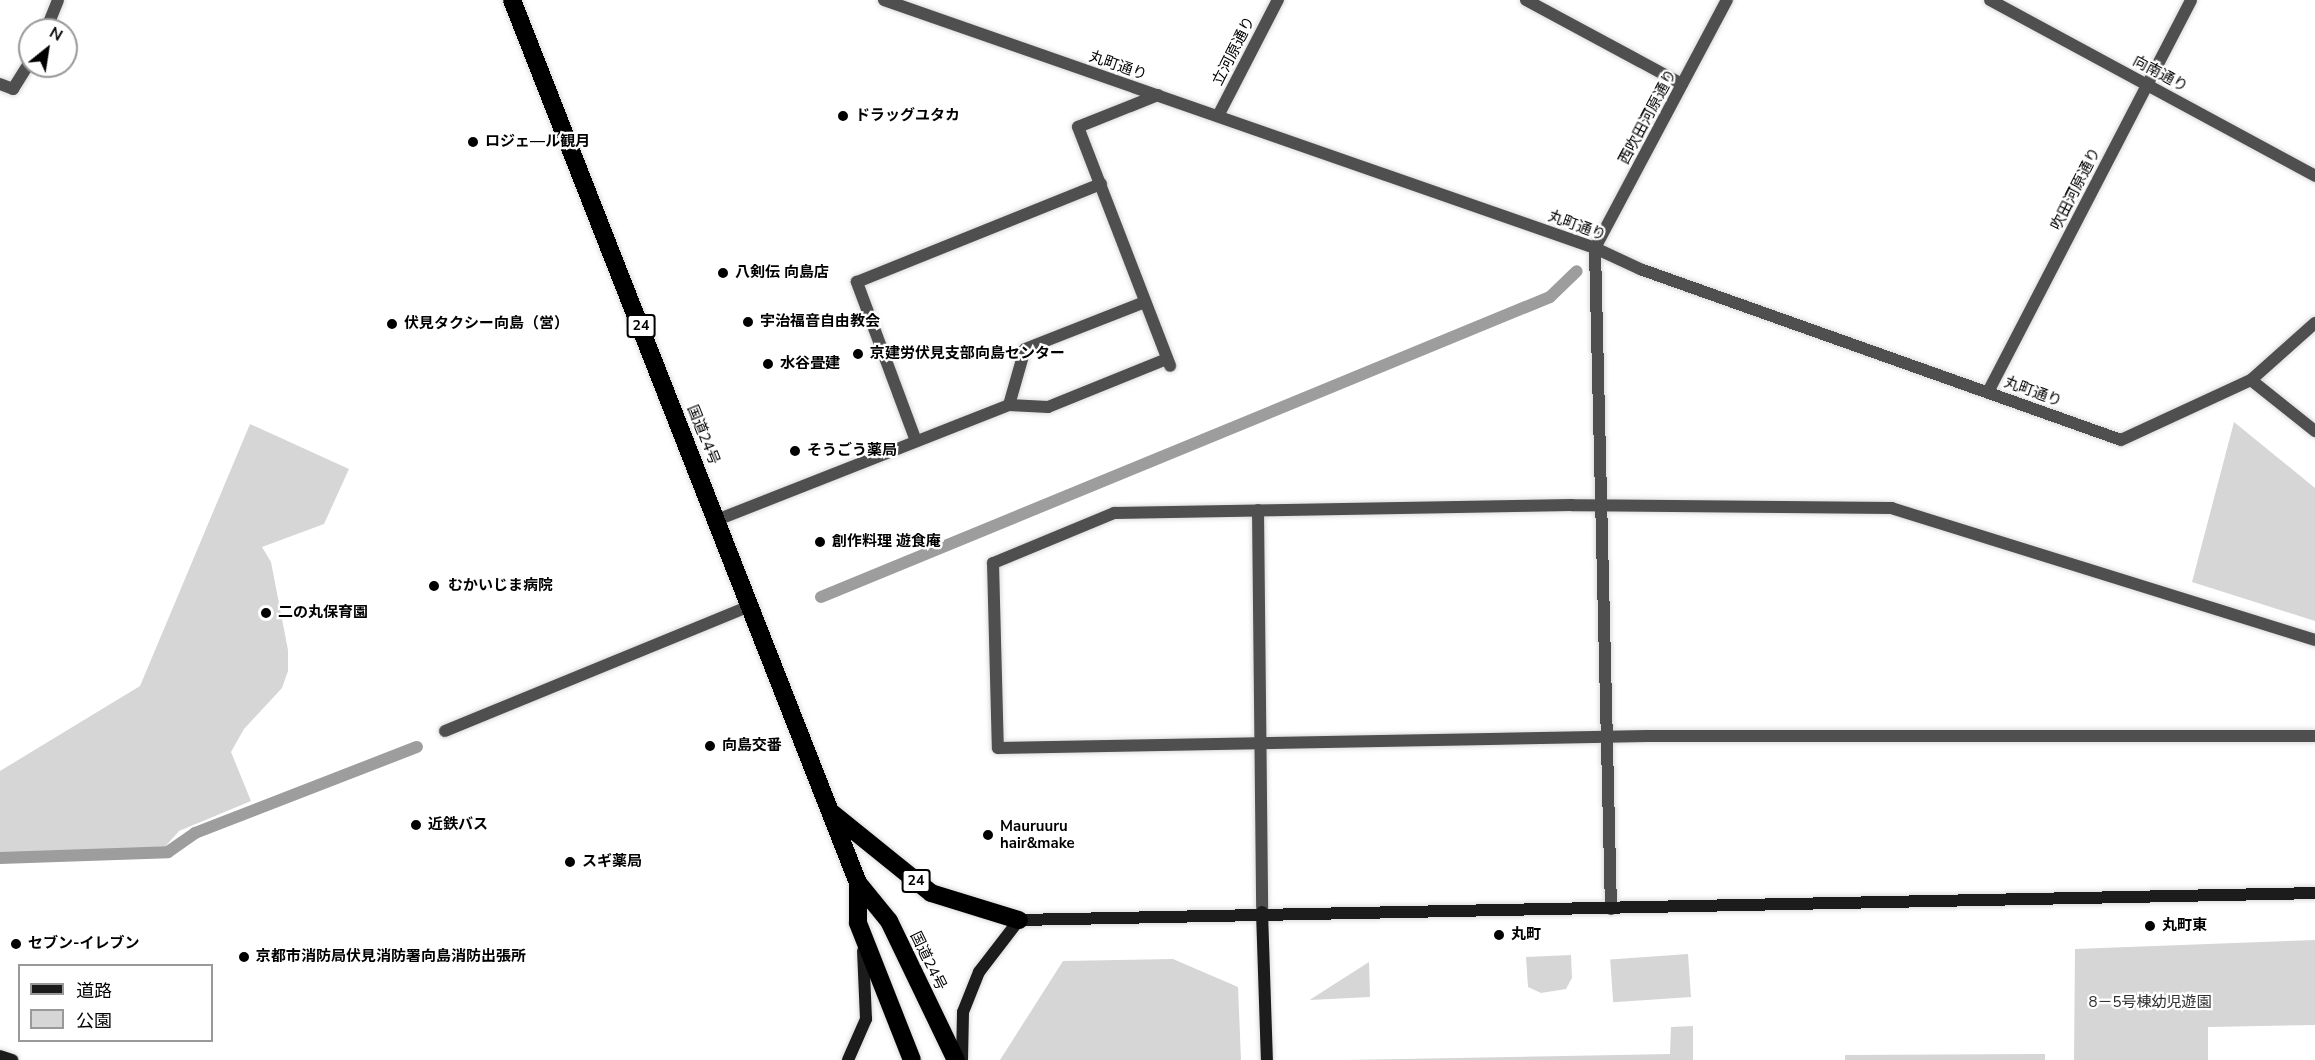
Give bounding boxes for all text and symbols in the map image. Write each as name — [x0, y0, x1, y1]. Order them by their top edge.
street label: 立河原通り — [1209, 14, 1259, 88]
north arrow — [18, 18, 78, 78]
text: N — [45, 22, 67, 47]
street label: 丸町通り — [1087, 48, 1149, 84]
street label: 向南通り — [2129, 52, 2191, 96]
street label: 西吹田河原通り — [1615, 66, 1681, 168]
place label: ドラッグユタカ — [855, 107, 960, 125]
marker: ドラッグユタカ — [836, 109, 850, 123]
place label: ロジェ―ル観月 — [485, 133, 590, 151]
marker: ロジェ―ル観月 — [466, 135, 480, 149]
street label: 吹田河原通り — [2048, 145, 2104, 233]
street label: 丸町通り — [1546, 207, 1608, 245]
place label: 八剣伝 向島店 — [735, 264, 829, 282]
marker: 八剣伝 向島店 — [716, 266, 730, 280]
place label: 宇治福音自由教会 — [760, 313, 880, 331]
place label: 伏見タクシー向島（営） — [404, 315, 569, 333]
road number: 24 — [626, 315, 656, 337]
marker: 宇治福音自由教会 — [741, 315, 755, 329]
marker: 伏見タクシー向島（営） — [385, 317, 399, 331]
place label: 京建労伏見支部向島センター — [870, 345, 1065, 363]
marker: 京建労伏見支部向島センター — [851, 347, 865, 361]
place label: 水谷畳建 — [780, 355, 840, 373]
marker: 水谷畳建 — [761, 357, 775, 371]
street label: 丸町通り — [2002, 373, 2064, 411]
street label: 国道24号 — [683, 402, 723, 468]
place label: そうごう薬局 — [807, 442, 897, 460]
marker: そうごう薬局 — [788, 444, 802, 458]
place label: 創作料理 遊食庵 — [832, 533, 941, 551]
marker: 創作料理 遊食庵 — [813, 535, 827, 549]
marker: むかいじま病院 — [425, 577, 443, 595]
place label: むかいじま病院 — [448, 577, 553, 595]
place label: 二の丸保育園 — [278, 604, 368, 622]
marker: 二の丸保育園 — [259, 606, 273, 620]
place label: 向島交番 — [722, 737, 782, 755]
marker: 向島交番 — [703, 739, 717, 753]
place label: 近鉄バス — [428, 816, 488, 834]
place label: Mauruuru hair&make — [1000, 817, 1075, 852]
marker: 近鉄バス — [409, 818, 423, 832]
marker: Mauruuru hair&make — [981, 828, 995, 842]
place label: スギ薬局 — [582, 853, 642, 871]
marker: スギ薬局 — [563, 855, 577, 869]
road number: 24 — [901, 870, 931, 892]
place label: 丸町東 — [2162, 917, 2207, 935]
marker: 丸町東 — [2143, 919, 2157, 933]
place label: 丸町 — [1511, 926, 1541, 944]
marker: 丸町 — [1492, 928, 1506, 942]
street label: 国道24号 — [906, 929, 950, 993]
place label: セブン-イレブン — [28, 935, 140, 953]
marker: セブン-イレブン — [9, 937, 23, 951]
place label: 京都市消防局伏見消防署向島消防出張所 — [256, 948, 526, 966]
marker: 京都市消防局伏見消防署向島消防出張所 — [237, 950, 251, 964]
legend — [18, 964, 213, 1042]
text: 道路 — [76, 979, 112, 1003]
park label: 8－5号棟幼児遊園 — [2089, 994, 2211, 1012]
text: 公園 — [76, 1009, 112, 1033]

